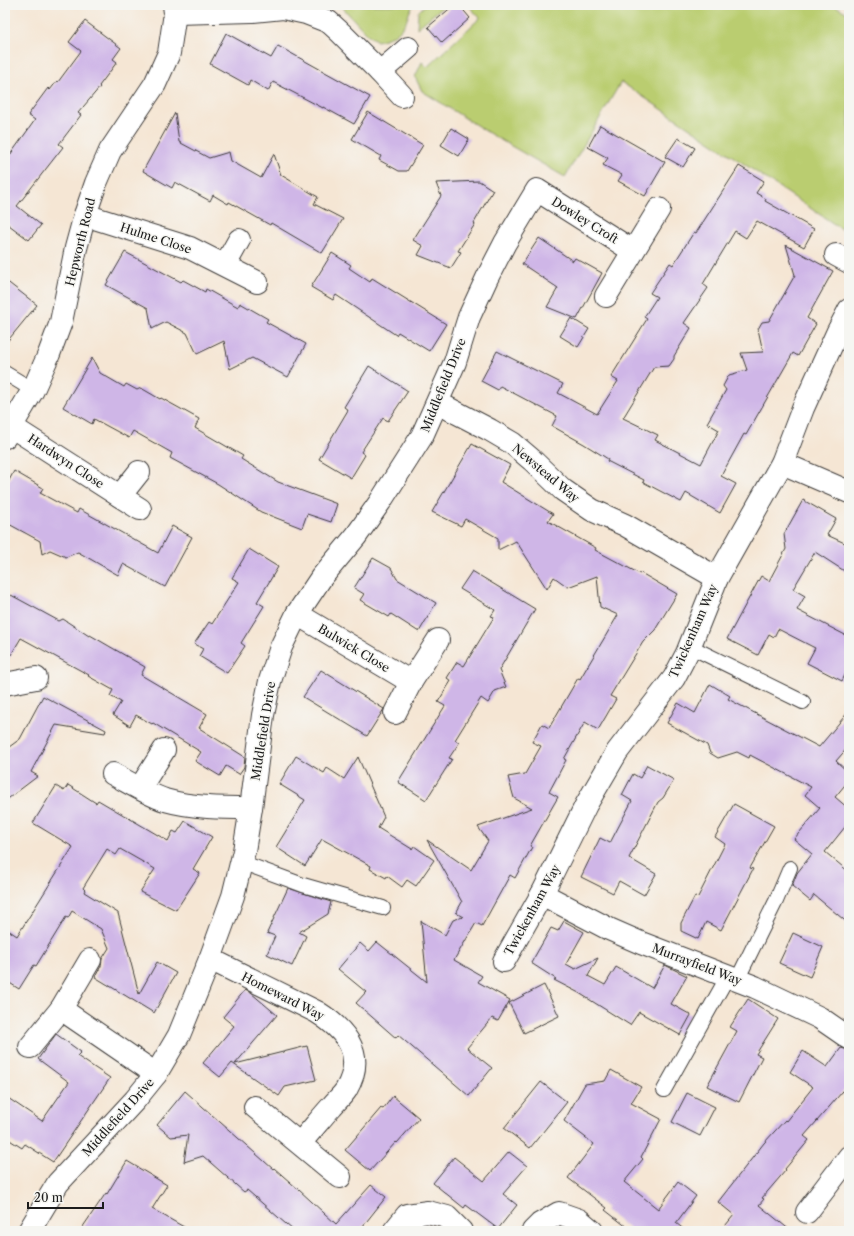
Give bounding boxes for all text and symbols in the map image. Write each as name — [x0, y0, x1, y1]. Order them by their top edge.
street label: Dowley Croft — [549, 194, 622, 247]
street label: Hepworth Road — [62, 196, 98, 288]
street label: Hulme Close — [118, 219, 194, 257]
street label: Middlefield Drive — [417, 335, 469, 434]
street label: Hardwyn Close — [25, 431, 107, 491]
street label: Newstead Way — [509, 441, 583, 506]
street label: Twickenham Way — [665, 581, 721, 680]
street label: Bulwick Close — [315, 621, 393, 675]
street label: Middlefield Drive — [248, 680, 278, 782]
street label: Twickenham Way — [501, 862, 563, 958]
street label: Murrayfield Way — [650, 940, 744, 988]
street label: Homeward Way — [239, 969, 327, 1023]
street label: Middlefield Drive — [79, 1075, 157, 1159]
scale bar — [28, 1184, 103, 1210]
text: 20 m — [34, 1190, 63, 1205]

